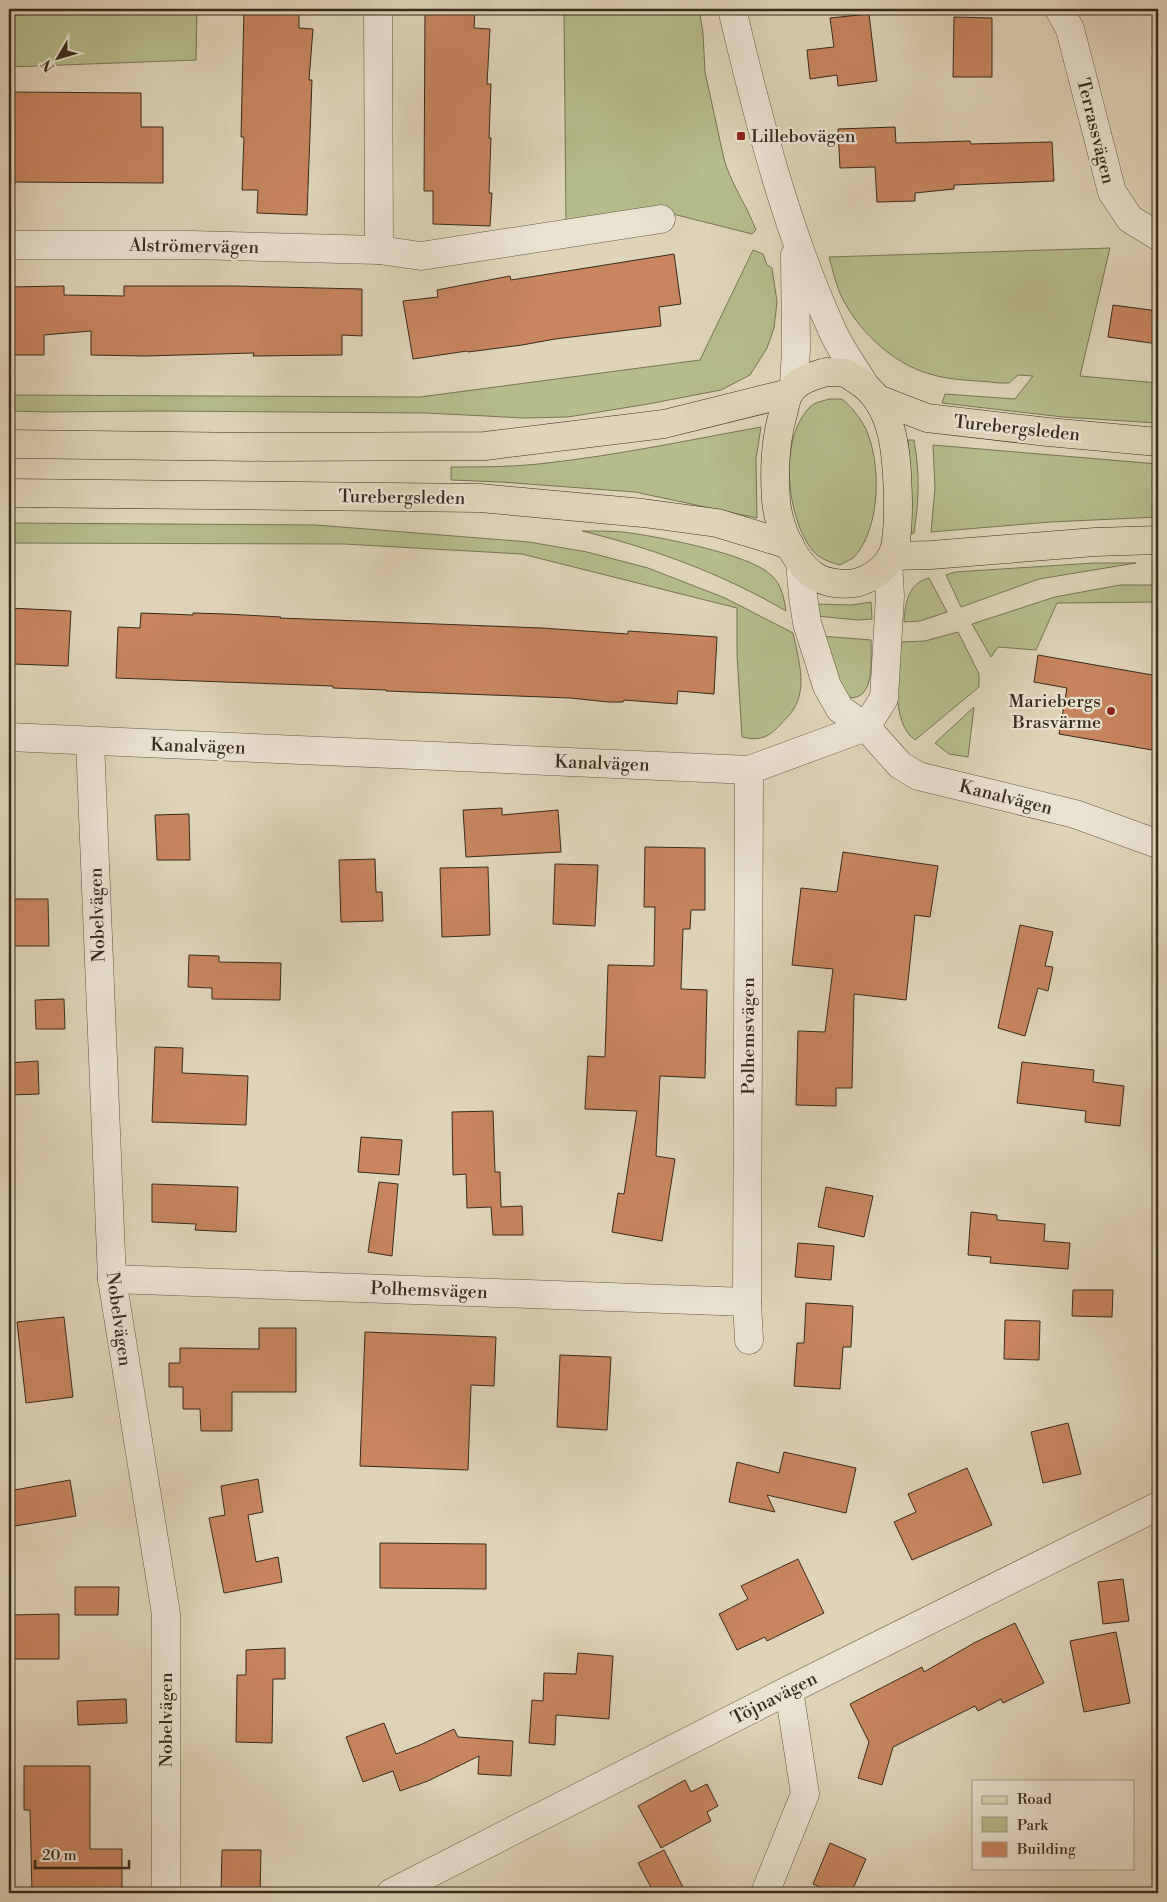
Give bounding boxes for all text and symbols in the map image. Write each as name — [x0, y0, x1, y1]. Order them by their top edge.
north arrow — [32, 32, 82, 82]
text: N — [38, 55, 59, 75]
street label: Terrassvägen — [1071, 76, 1120, 187]
place label: Lillebovägen — [751, 125, 856, 148]
marker: Lillebovägen — [735, 130, 747, 142]
street label: Alströmervägen — [128, 234, 259, 259]
street label: Turebergsleden — [953, 410, 1081, 447]
street label: Turebergsleden — [338, 485, 466, 510]
place label: Mariebergs Brasvärme — [1009, 690, 1101, 734]
marker: Mariebergs Brasvärme — [1105, 705, 1117, 717]
street label: Kanalvägen — [150, 733, 246, 760]
street label: Kanalvägen — [554, 750, 650, 777]
street label: Kanalvägen — [957, 775, 1055, 820]
street label: Nobelvägen — [84, 867, 111, 963]
street label: Polhemsvägen — [737, 977, 760, 1095]
street label: Nobelvägen — [101, 1270, 137, 1368]
street label: Polhemsvägen — [370, 1277, 488, 1304]
street label: Töjnavägen — [727, 1667, 821, 1730]
street label: Nobelvägen — [155, 1672, 178, 1768]
legend — [972, 1780, 1134, 1870]
text: Road — [1017, 1790, 1052, 1809]
text: Park — [1017, 1816, 1049, 1835]
scale bar — [35, 1837, 129, 1869]
text: Building — [1016, 1840, 1076, 1859]
text: 20 m — [42, 1846, 77, 1865]

